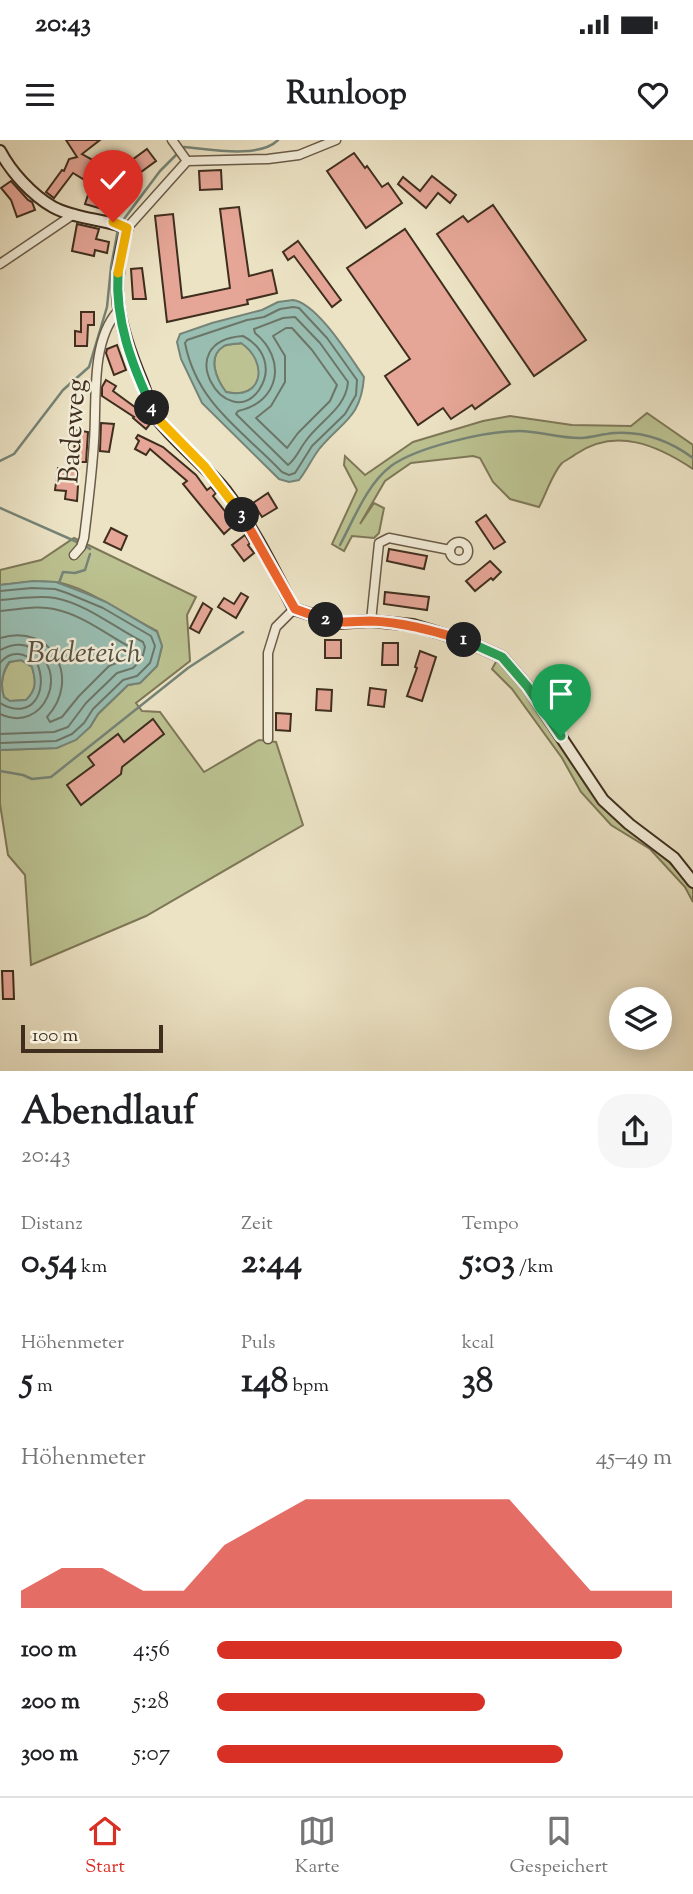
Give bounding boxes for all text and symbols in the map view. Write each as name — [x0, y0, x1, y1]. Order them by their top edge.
text: 20:43 — [35, 6, 91, 43]
text: Runloop — [286, 72, 407, 118]
icon: menu — [21, 76, 59, 114]
icon: heart — [634, 76, 672, 114]
pin — [83, 150, 143, 222]
icon: check — [94, 161, 132, 199]
street label: Badeweg — [50, 377, 98, 485]
pin: 4 — [134, 390, 170, 426]
text: 4 — [147, 394, 156, 421]
pin: 3 — [224, 498, 260, 532]
text: 3 — [238, 501, 245, 528]
pin: 2 — [308, 602, 344, 638]
text: 2 — [321, 606, 330, 633]
pin: 1 — [447, 622, 482, 658]
text: 1 — [460, 626, 467, 653]
water label: Badeteich — [26, 633, 142, 676]
pin — [531, 664, 591, 736]
icon: arrive — [542, 675, 580, 713]
map controls — [609, 987, 672, 1050]
button: layers — [609, 987, 672, 1050]
scale bar — [21, 1022, 163, 1054]
text: 100 m — [32, 1023, 78, 1050]
text: Abendlauf — [21, 1087, 196, 1141]
button: share — [598, 1094, 672, 1168]
text: 20:43 — [21, 1140, 71, 1173]
text: Distanz — [21, 1211, 83, 1238]
text: Zeit — [241, 1211, 273, 1238]
text: Tempo — [462, 1211, 519, 1238]
text: 0.54 — [21, 1238, 77, 1289]
text: 2:44 — [241, 1238, 302, 1289]
text: 5:03 — [462, 1238, 515, 1289]
text: km — [77, 1254, 107, 1281]
text: /km — [515, 1254, 553, 1281]
text: Höhenmeter — [21, 1330, 124, 1357]
text: Puls — [241, 1330, 276, 1357]
text: kcal — [462, 1330, 494, 1357]
text: 5 — [21, 1357, 33, 1408]
text: 148 — [241, 1357, 288, 1408]
text: 38 — [462, 1357, 493, 1408]
text: m — [33, 1373, 53, 1400]
text: bpm — [288, 1373, 329, 1400]
text: Höhenmeter — [21, 1442, 146, 1475]
text: 45–49 m — [596, 1442, 672, 1475]
text: 100 m — [21, 1634, 77, 1667]
text: 4:56 — [133, 1634, 170, 1667]
text: 200 m — [21, 1686, 80, 1719]
text: 5:28 — [133, 1686, 169, 1719]
text: 300 m — [21, 1738, 78, 1771]
text: 5:07 — [133, 1738, 170, 1771]
tab: Start — [85, 1812, 125, 1881]
tab: Karte — [295, 1812, 340, 1881]
tab: Gespeichert — [510, 1812, 608, 1881]

